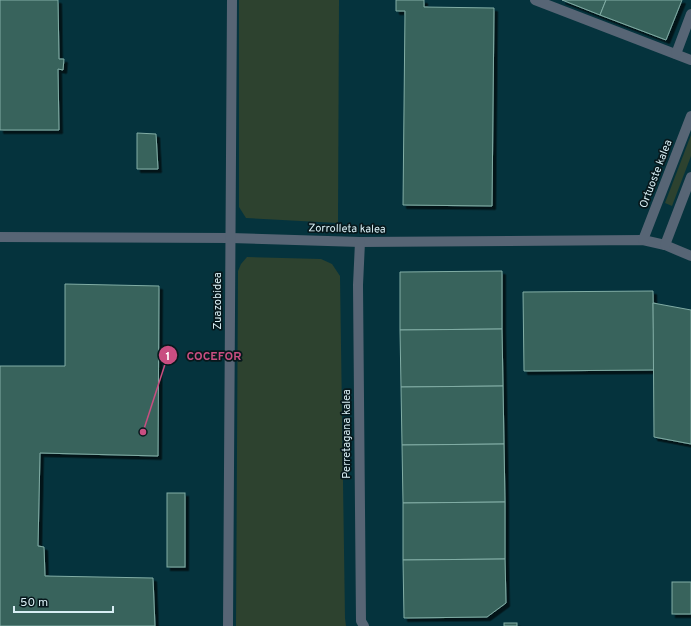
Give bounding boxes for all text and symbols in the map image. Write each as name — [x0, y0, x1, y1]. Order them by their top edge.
street label: Ortuoste kalea — [637, 138, 676, 210]
street label: Zorrolleta kalea — [308, 221, 386, 237]
street label: Zuazobidea — [211, 272, 225, 330]
callout: COCEFOR — [158, 343, 249, 367]
text: 1 — [166, 349, 170, 365]
text: COCEFOR — [187, 349, 241, 365]
street label: Perretagana kalea — [340, 389, 354, 479]
scale bar — [14, 588, 113, 614]
text: 50 m — [20, 595, 48, 611]

